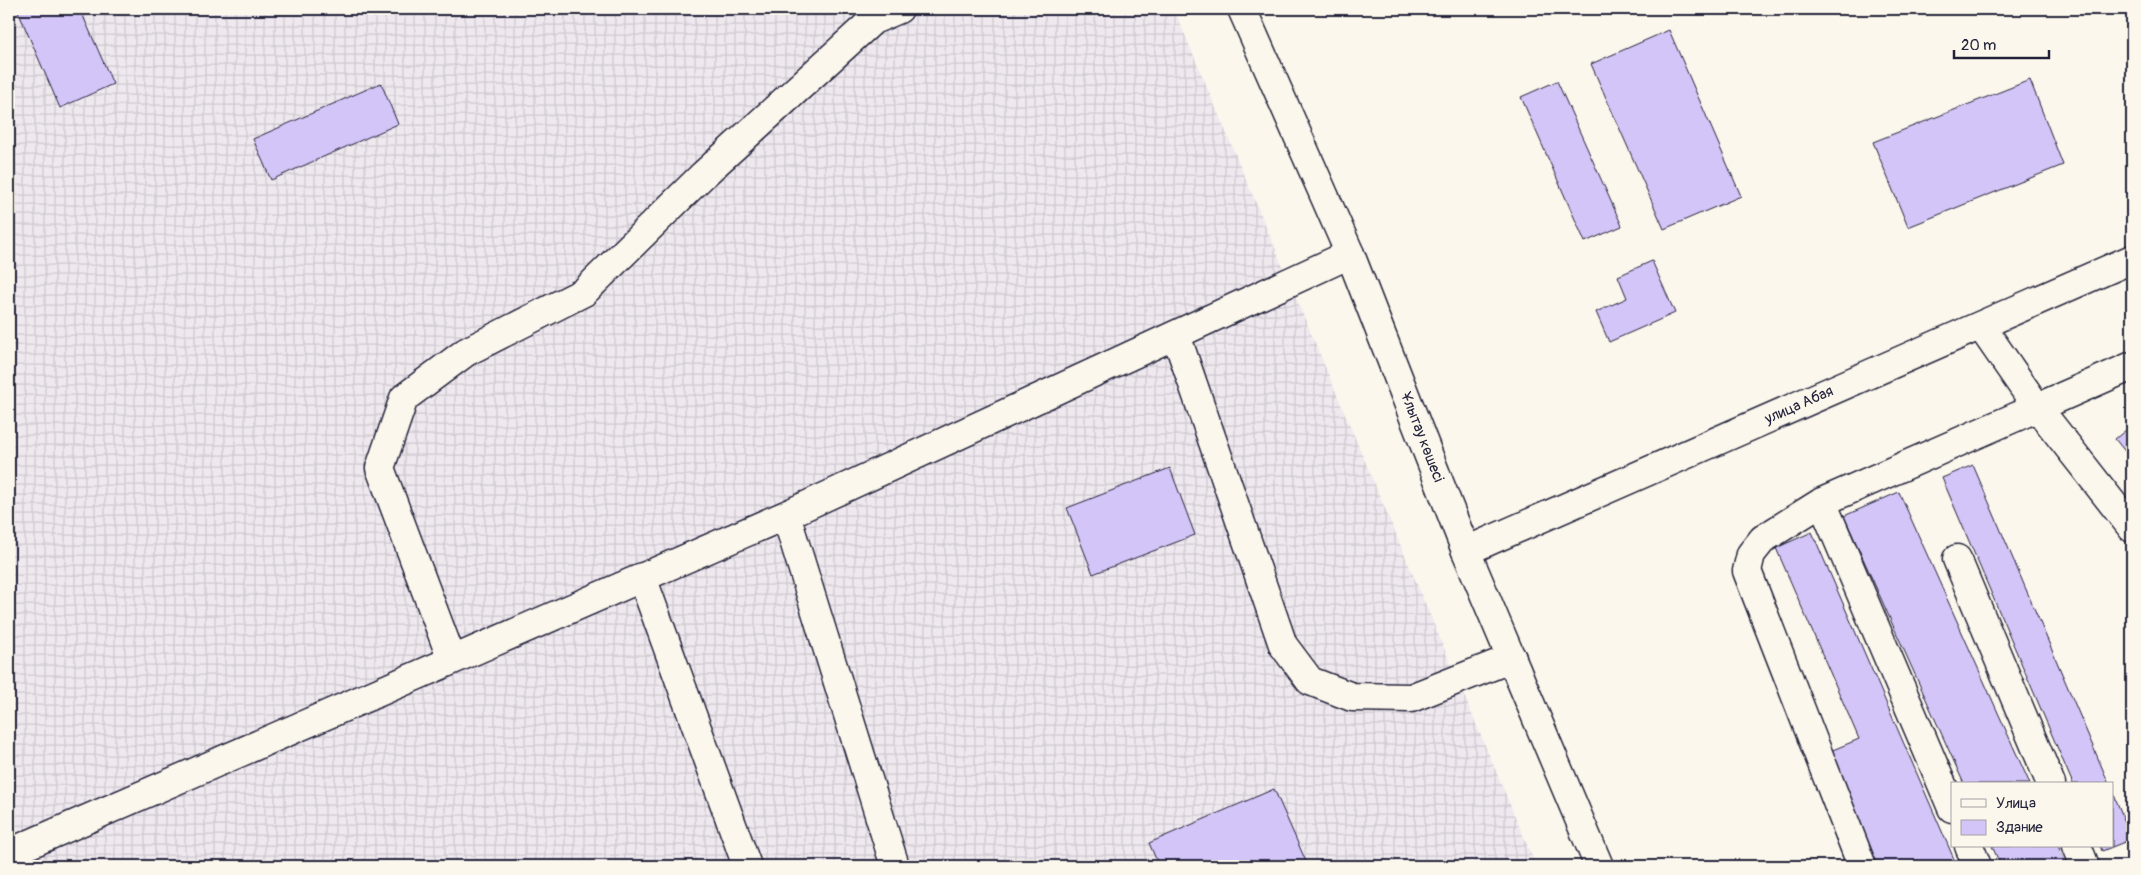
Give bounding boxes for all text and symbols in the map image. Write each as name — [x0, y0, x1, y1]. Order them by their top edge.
scale bar — [1954, 28, 2048, 60]
text: 20 m — [1961, 36, 1996, 55]
street label: улица Абая — [1761, 381, 1836, 429]
street label: Ұлытау көшесі — [1396, 389, 1448, 485]
legend — [1951, 782, 2114, 848]
text: Улица — [1996, 794, 2036, 813]
text: Здание — [1996, 818, 2043, 837]

